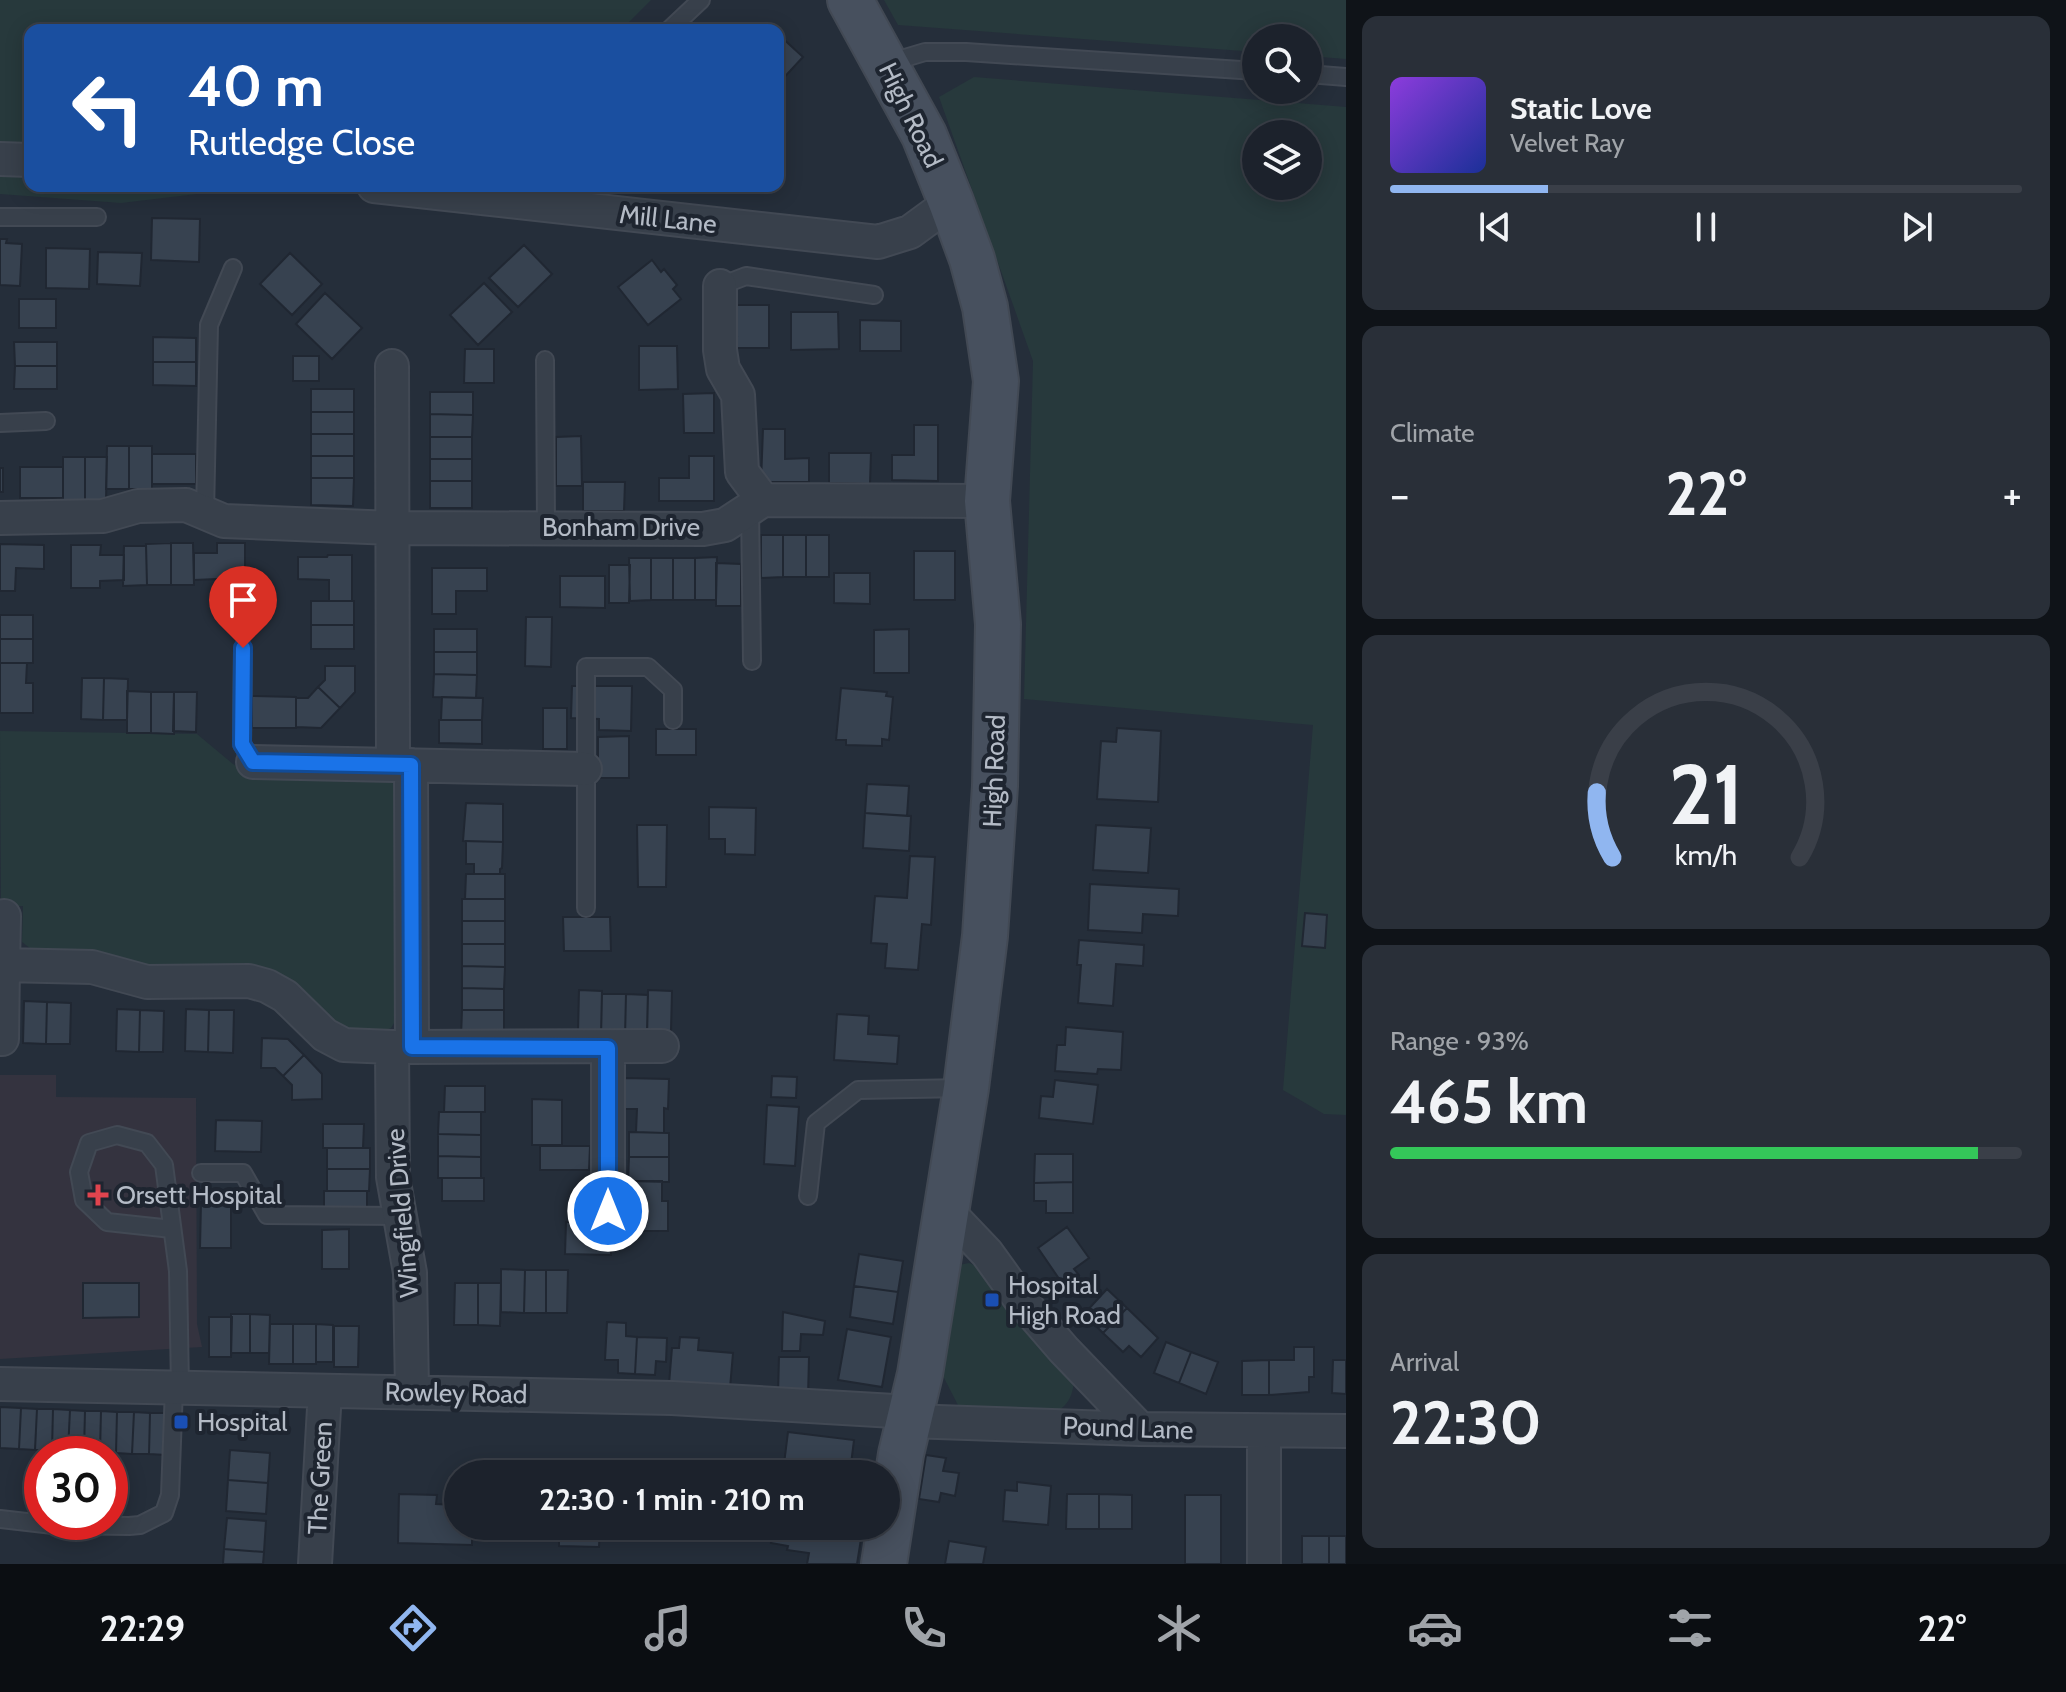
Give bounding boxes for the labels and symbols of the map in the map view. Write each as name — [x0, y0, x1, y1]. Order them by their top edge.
street label: High Road — [872, 57, 950, 173]
street label: Mill Lane — [618, 198, 718, 240]
street label: Bonham Drive — [542, 511, 700, 543]
pin — [209, 566, 277, 648]
street label: High Road — [976, 714, 1012, 828]
street label: Wingfield Drive — [379, 1127, 425, 1299]
position arrow — [566, 1169, 650, 1253]
place label: Orsett Hospital — [116, 1179, 282, 1211]
marker: Orsett Hospital — [87, 1184, 109, 1206]
place label: Hospital High Road — [1008, 1269, 1121, 1331]
marker: Hospital High Road — [983, 1291, 1001, 1309]
street label: Rowley Road — [384, 1376, 528, 1410]
place label: Hospital — [197, 1406, 287, 1438]
street label: Pound Lane — [1062, 1410, 1194, 1446]
marker: Hospital — [172, 1413, 190, 1431]
street label: The Green — [301, 1421, 339, 1535]
speed limit sign: 30 — [24, 1436, 128, 1540]

